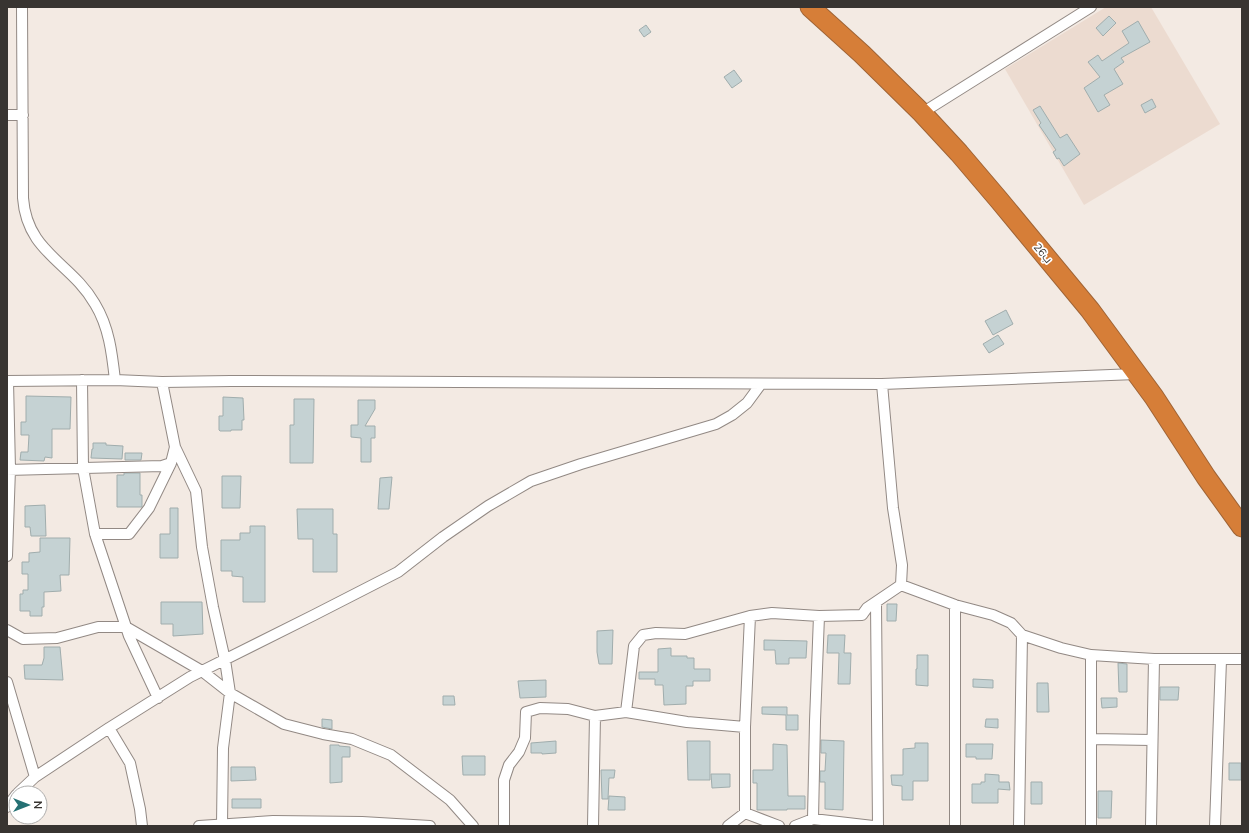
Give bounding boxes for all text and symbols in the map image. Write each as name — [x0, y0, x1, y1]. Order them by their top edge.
street label: 26ب — [1031, 240, 1055, 266]
north arrow — [8, 785, 48, 825]
text: N — [31, 801, 45, 809]

